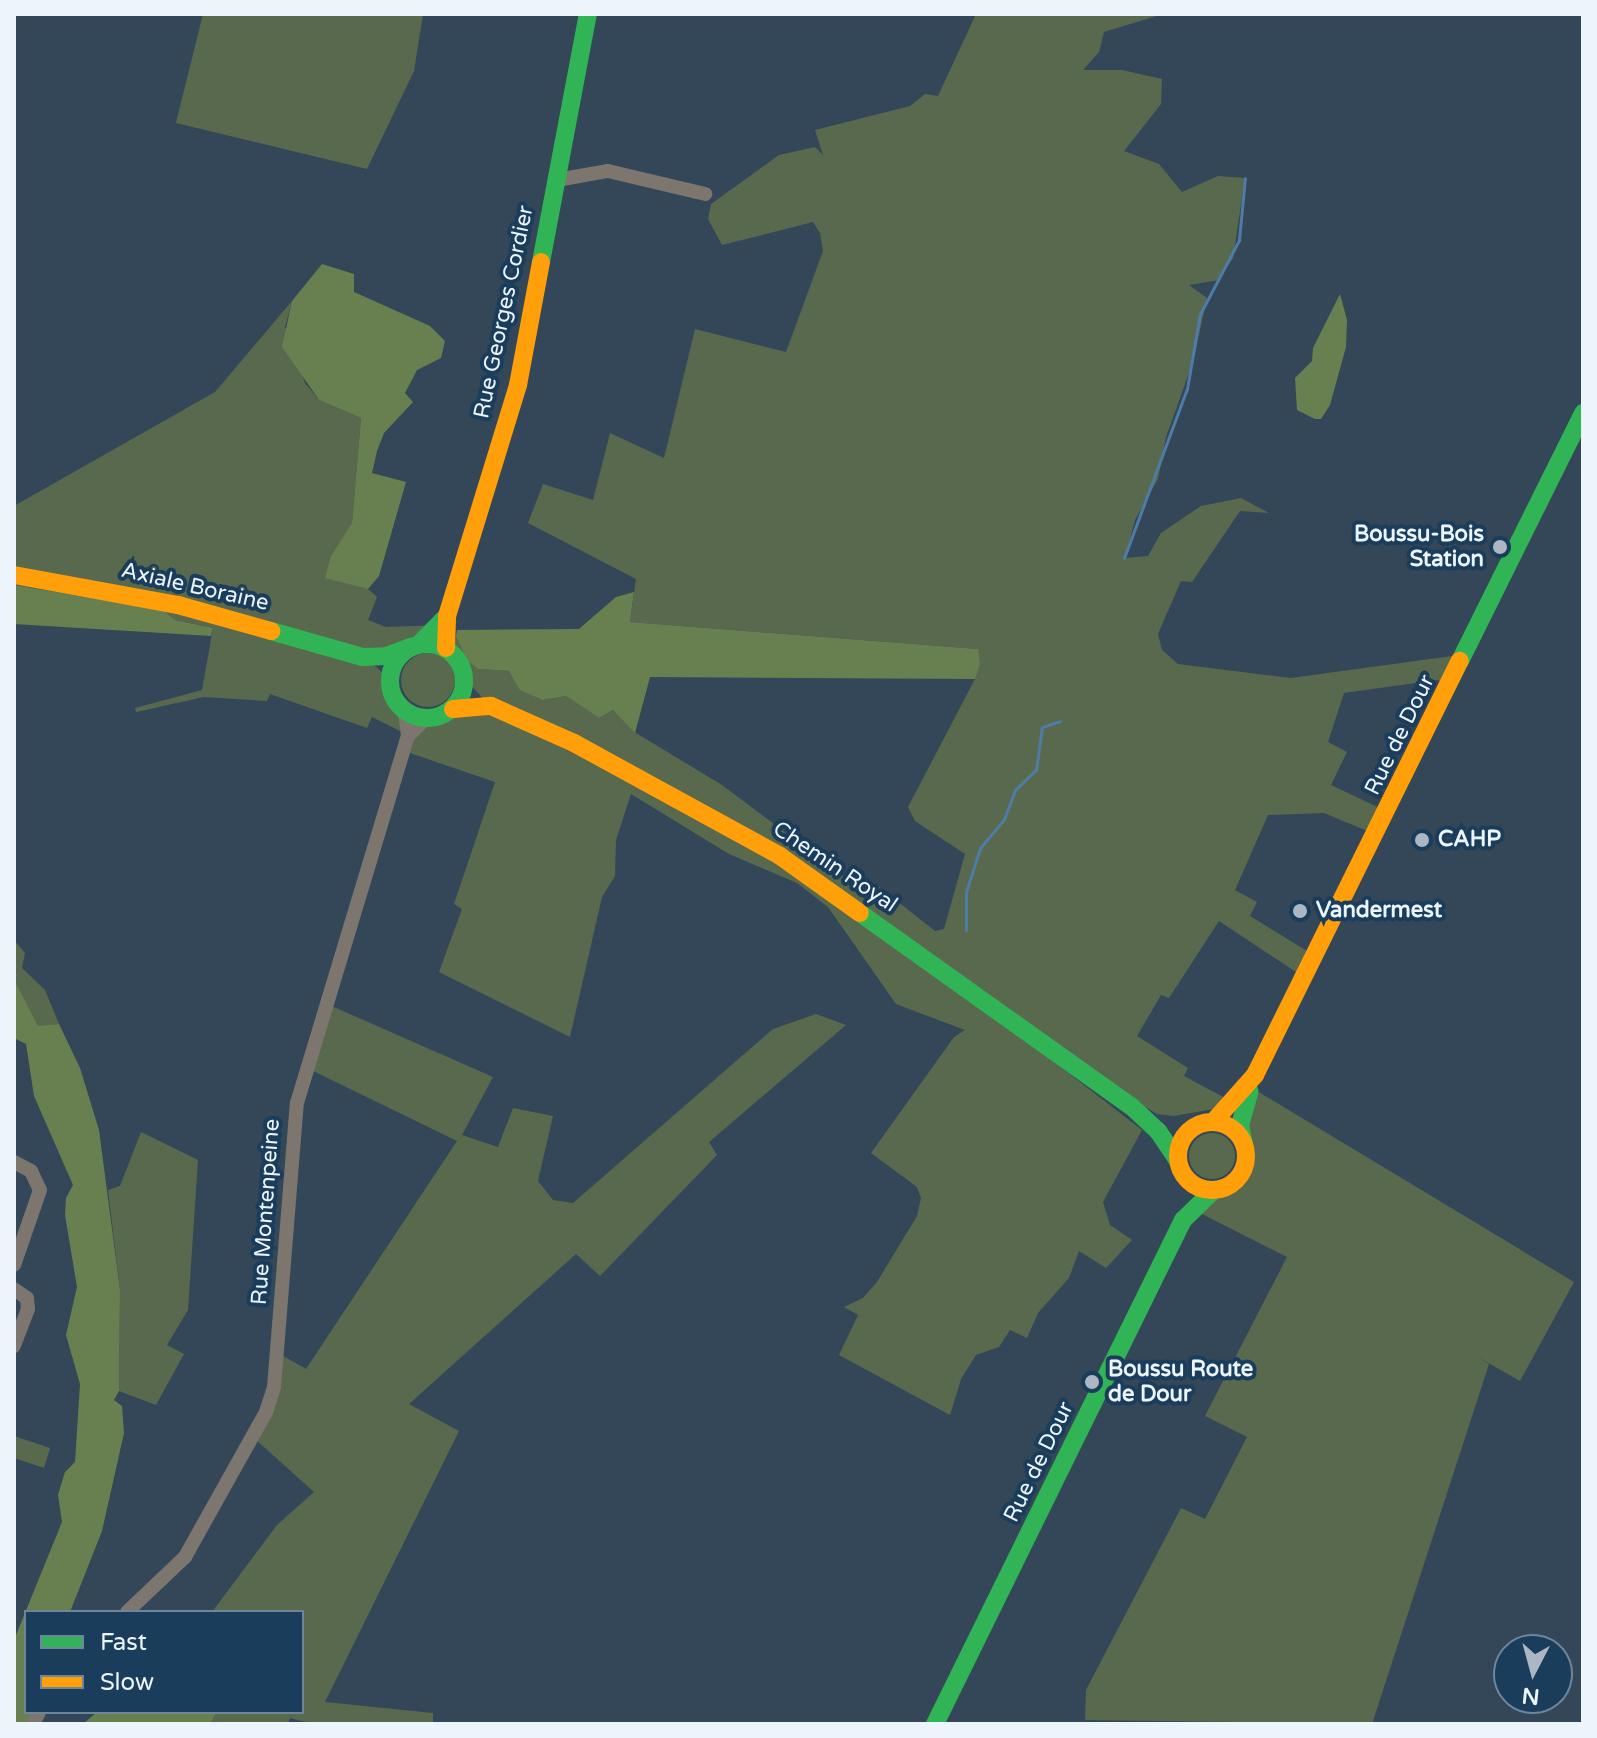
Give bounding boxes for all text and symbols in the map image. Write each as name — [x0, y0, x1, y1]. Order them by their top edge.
street label: Rue Georges Cordier — [469, 203, 539, 421]
place label: Boussu-Bois Station — [1354, 521, 1484, 572]
marker: Boussu-Bois Station — [1491, 538, 1509, 556]
street label: Axiale Boraine — [119, 557, 271, 617]
street label: Rue de Dour — [1360, 671, 1440, 799]
street label: Chemin Royal — [768, 816, 902, 918]
place label: CAHP — [1438, 827, 1501, 853]
marker: CAHP — [1413, 831, 1431, 849]
place label: Vandermest — [1316, 898, 1442, 924]
marker: Vandermest — [1291, 902, 1309, 920]
street label: Rue Montenpeine — [246, 1118, 286, 1306]
place label: Boussu Route de Dour — [1108, 1356, 1253, 1408]
marker: Boussu Route de Dour — [1083, 1373, 1101, 1391]
street label: Rue de Dour — [999, 1398, 1079, 1526]
legend — [24, 1610, 304, 1714]
text: Fast — [100, 1628, 147, 1657]
north arrow — [1493, 1634, 1573, 1714]
text: Slow — [100, 1668, 154, 1697]
text: N — [1521, 1682, 1541, 1710]

